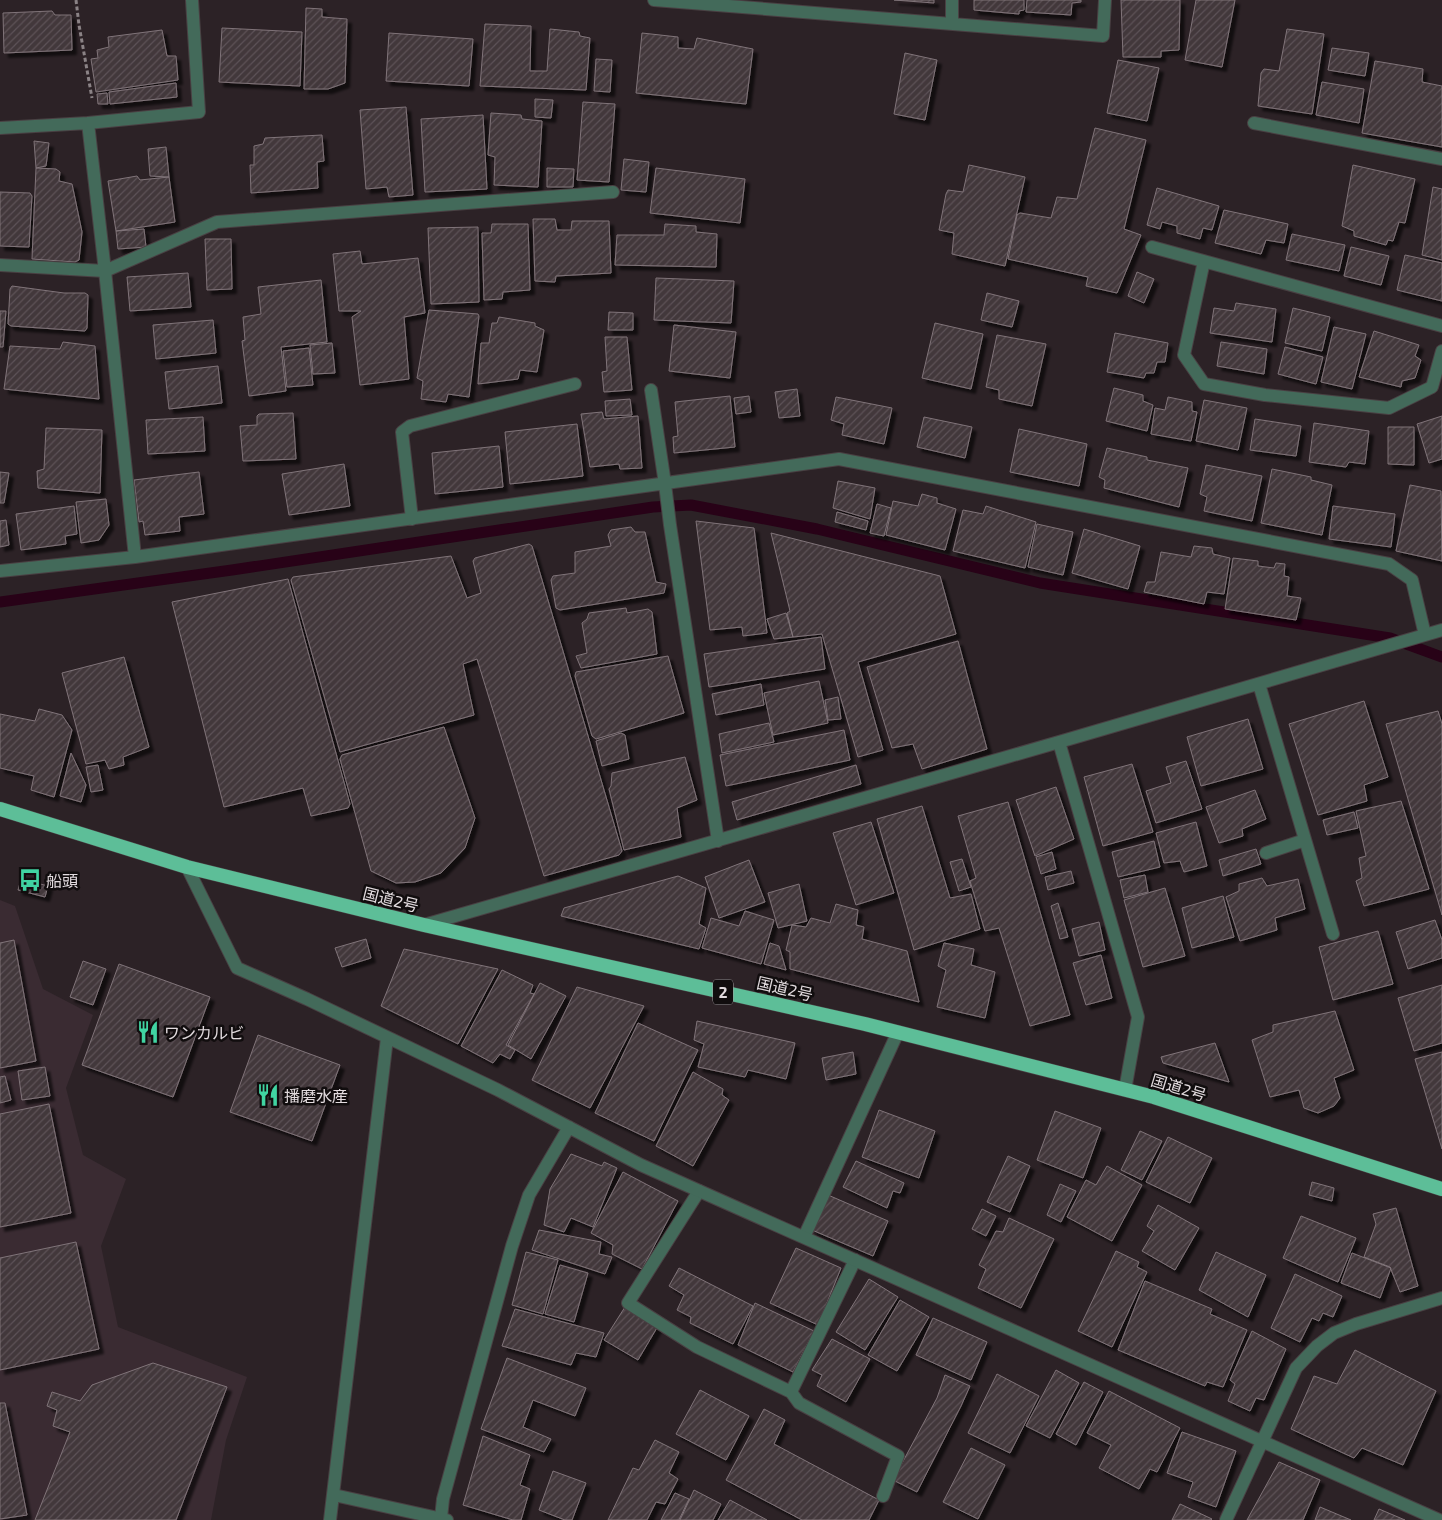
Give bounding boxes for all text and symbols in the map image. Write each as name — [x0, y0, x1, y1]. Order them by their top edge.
bus stop icon: 船頭 — [17, 867, 43, 893]
place label: 船頭 — [46, 871, 78, 890]
street label: 国道2号 — [361, 883, 421, 915]
street label: 国道2号 — [755, 972, 815, 1004]
road number: 2 — [713, 980, 733, 1004]
restaurant icon: ワンカルビ — [135, 1019, 161, 1045]
place label: ワンカルビ — [164, 1023, 244, 1042]
street label: 国道2号 — [1149, 1070, 1209, 1104]
restaurant icon: 播磨水産 — [255, 1082, 281, 1108]
place label: 播磨水産 — [284, 1086, 348, 1105]

